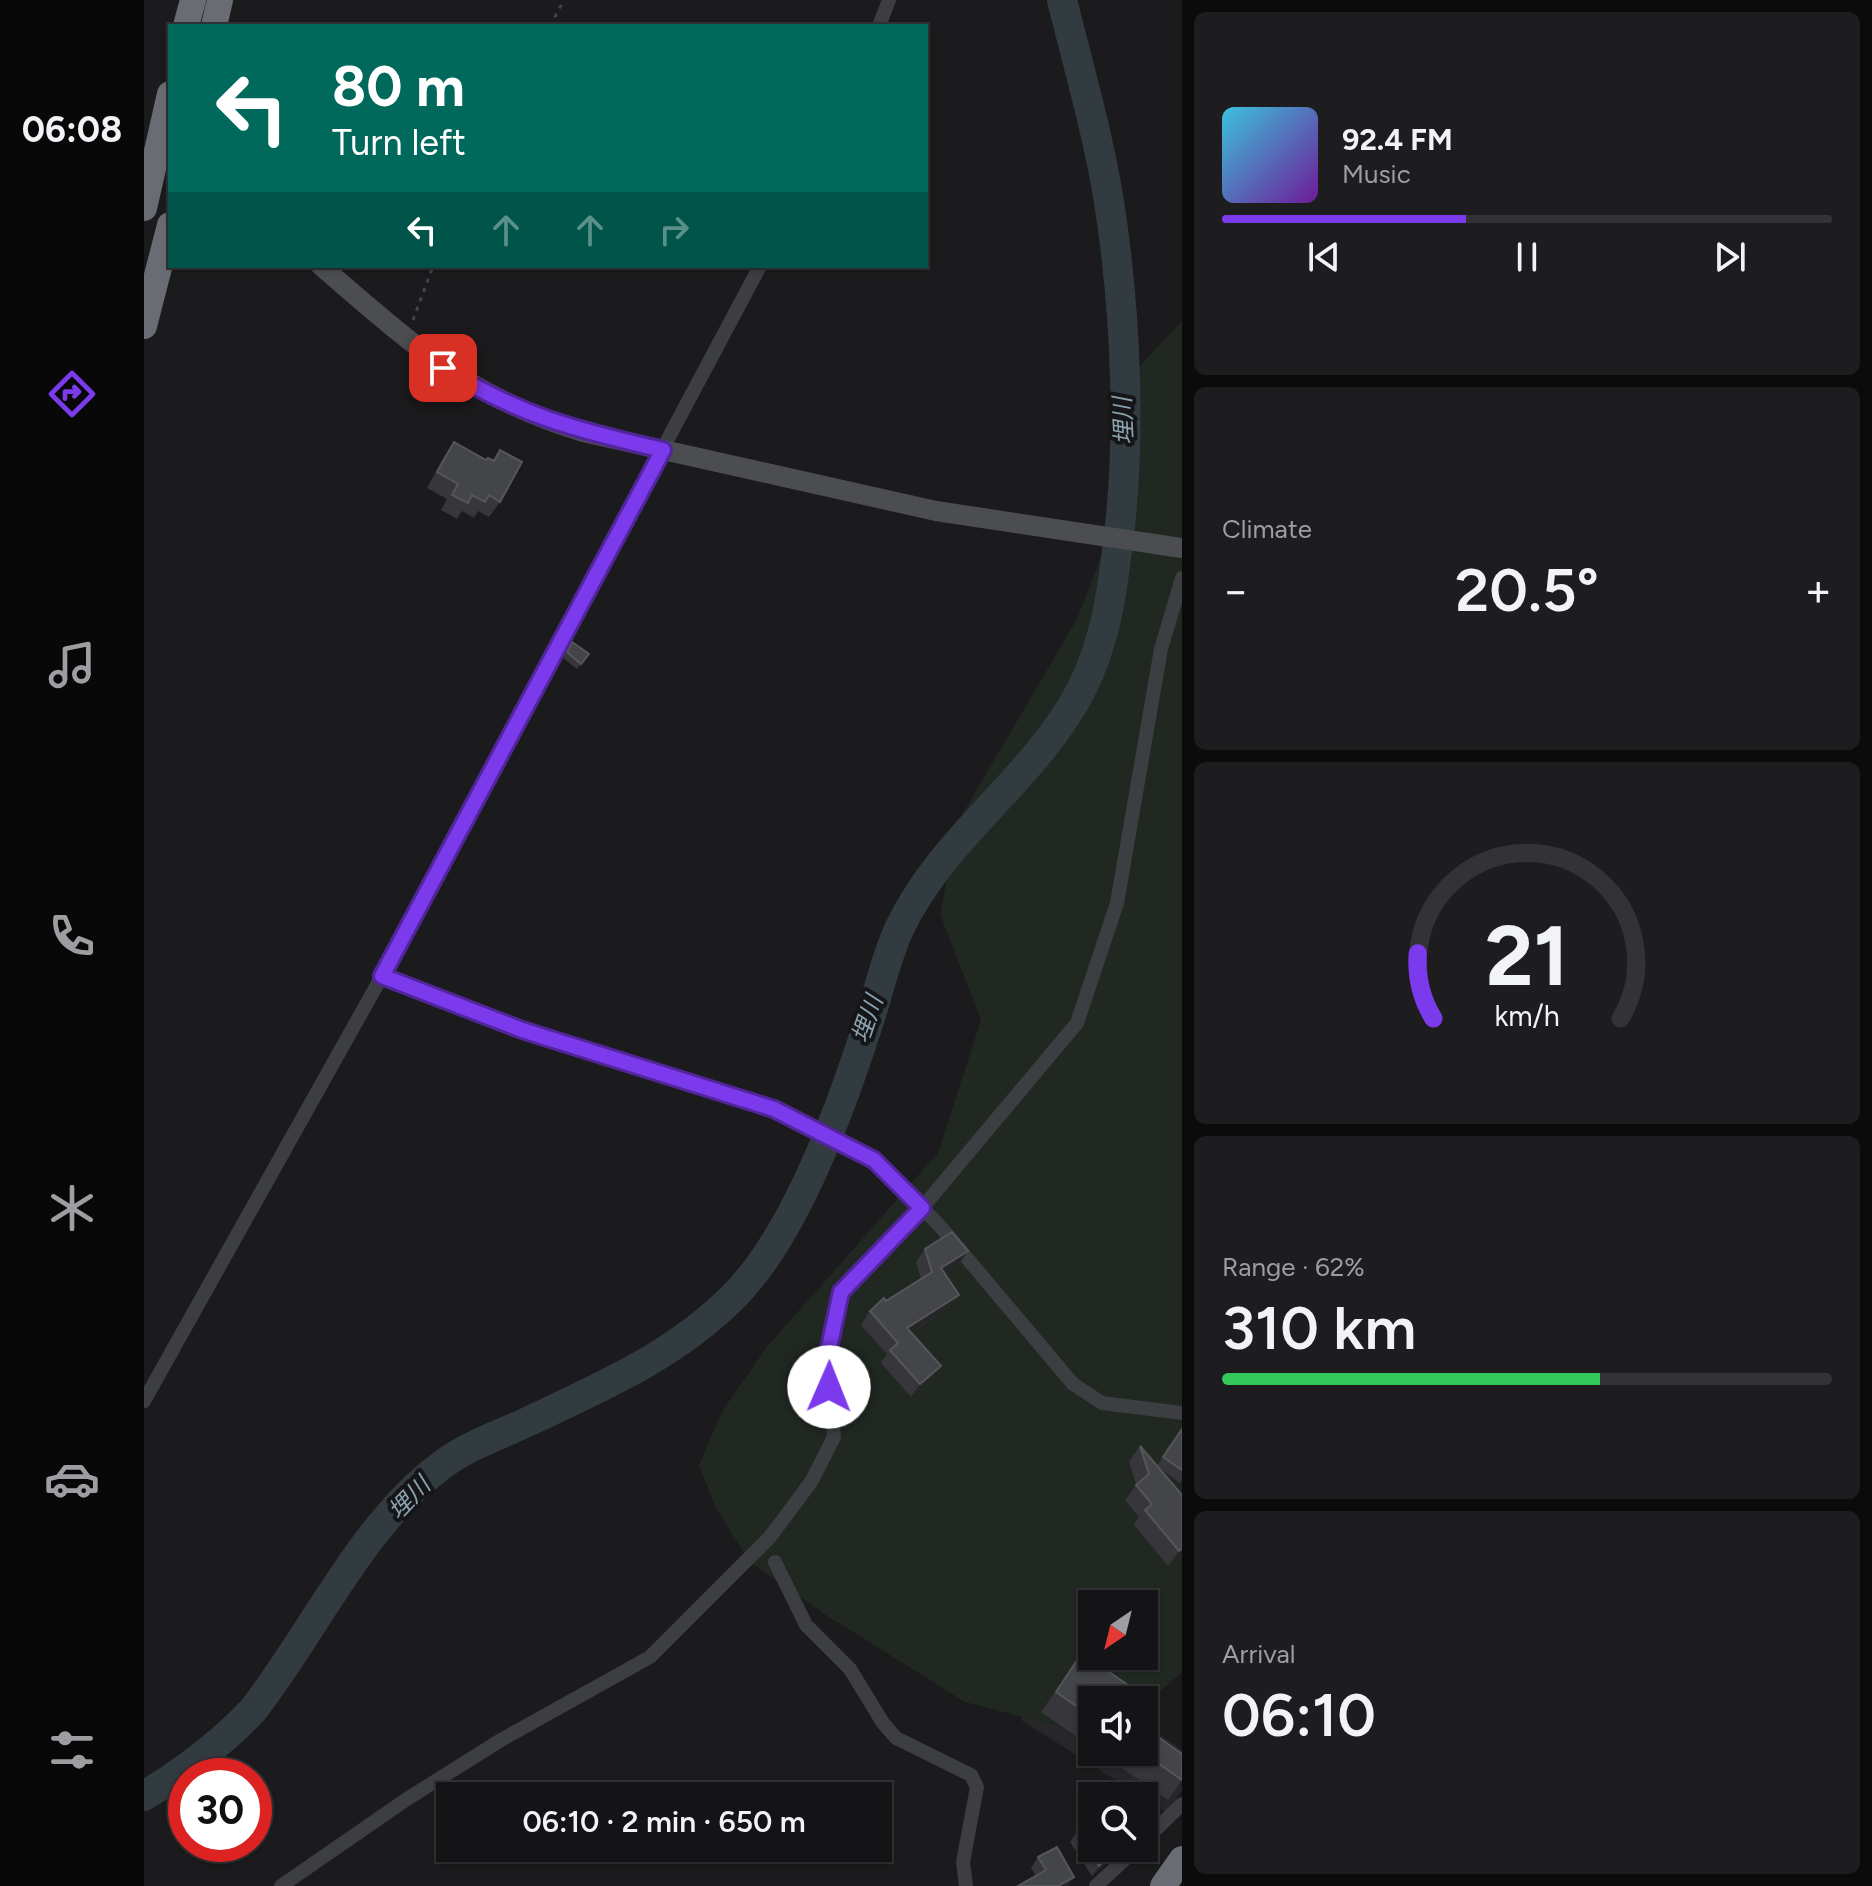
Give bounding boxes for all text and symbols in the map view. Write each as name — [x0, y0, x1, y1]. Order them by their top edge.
text: 80 m — [332, 53, 465, 120]
icon: left — [200, 56, 304, 160]
text: 06:08 — [22, 108, 122, 151]
text: Turn left — [332, 121, 466, 164]
text: 92.4 FM — [1342, 121, 1453, 158]
text: Music — [1342, 158, 1411, 190]
icon: left — [400, 208, 444, 252]
icon: ahead — [484, 208, 528, 252]
icon: ahead — [568, 208, 612, 252]
icon: right — [652, 208, 696, 252]
icon: previous — [1302, 235, 1346, 279]
icon: pause — [1505, 235, 1549, 279]
icon: next — [1708, 235, 1752, 279]
pin — [409, 334, 477, 402]
icon: arrive — [421, 346, 465, 390]
icon: directions — [44, 366, 100, 422]
water label: 埋川 — [1107, 393, 1139, 446]
text: Climate — [1222, 513, 1312, 545]
text: 20.5° — [1455, 554, 1599, 626]
text: − — [1222, 564, 1249, 617]
text: + — [1805, 564, 1832, 617]
icon: music — [44, 637, 100, 693]
text: 21 — [1485, 906, 1569, 1006]
icon: phone — [44, 908, 100, 964]
water label: 埋川 — [845, 989, 890, 1046]
text: km/h — [1494, 999, 1560, 1033]
icon: climate — [44, 1180, 100, 1236]
text: Range · 62% — [1222, 1251, 1365, 1283]
text: 310 km — [1222, 1292, 1416, 1364]
position arrow — [787, 1345, 871, 1429]
icon: car — [44, 1451, 100, 1507]
water label: 埋川 — [382, 1469, 438, 1525]
north arrow — [1078, 1590, 1158, 1670]
map controls — [1078, 1590, 1158, 1862]
text: Arrival — [1222, 1638, 1295, 1670]
text: 06:10 — [1222, 1679, 1376, 1751]
button: sound — [1078, 1686, 1158, 1766]
icon: filters — [44, 1722, 100, 1778]
speed limit sign: 30 — [168, 1758, 272, 1862]
button: search — [1078, 1782, 1158, 1862]
text: 06:10 · 2 min · 650 m — [522, 1803, 806, 1840]

